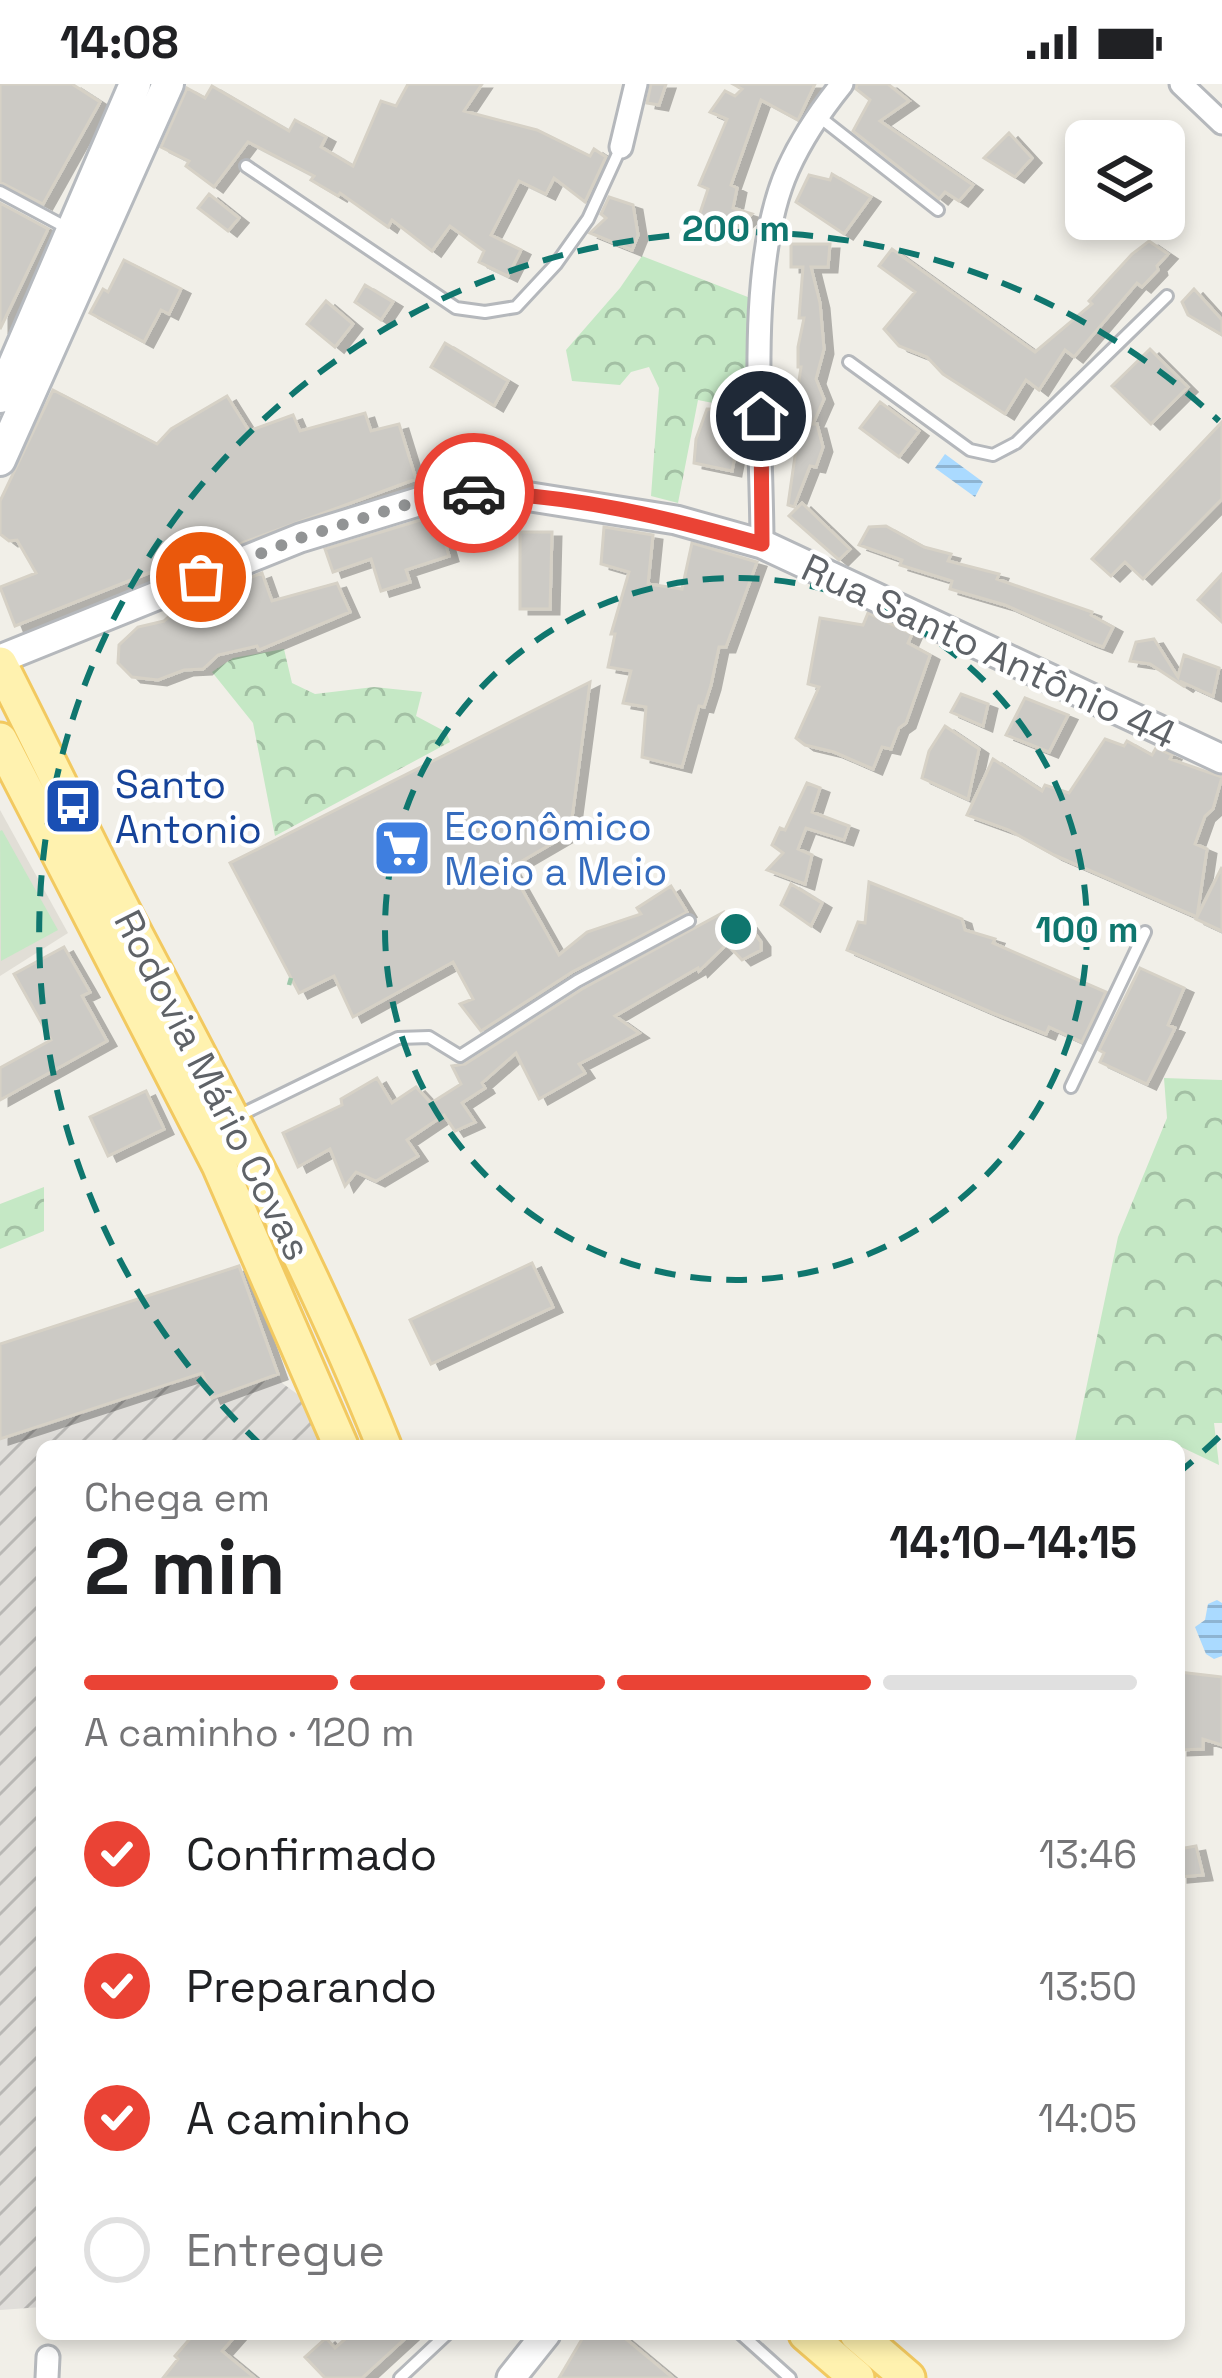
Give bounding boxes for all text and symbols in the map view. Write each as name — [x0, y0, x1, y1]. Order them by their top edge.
text: 14:08 — [60, 14, 179, 71]
map controls — [1065, 120, 1185, 240]
button: layers — [1065, 120, 1185, 240]
text: 200 m — [682, 206, 790, 252]
pin — [710, 365, 812, 467]
icon: home — [728, 383, 794, 449]
courier — [414, 433, 534, 553]
icon: car — [441, 460, 507, 526]
pin — [150, 526, 252, 628]
street label: Rua Santo Antônio 44 — [794, 543, 1184, 759]
icon: bag — [168, 544, 234, 610]
place label: Santo Antonio — [115, 760, 262, 854]
bus stop icon: Santo Antonio — [42, 775, 104, 837]
place label: Econômico Meio a Meio — [444, 802, 667, 896]
supermarket icon: Econômico Meio a Meio — [371, 817, 433, 879]
street label: Rodovia Mário Covas — [103, 902, 323, 1268]
text: 100 m — [1036, 907, 1138, 953]
centre of rings — [715, 908, 757, 950]
text: Chega em — [84, 1473, 270, 1522]
text: 14:10–14:15 — [889, 1514, 1137, 1571]
text: 2 min — [84, 1517, 286, 1617]
text: A caminho · 120 m — [84, 1708, 415, 1757]
icon: check — [84, 1821, 150, 1887]
text: Confirmado — [186, 1826, 437, 1883]
text: 13:46 — [1039, 1830, 1137, 1879]
icon: check — [84, 1953, 150, 2019]
text: Preparando — [186, 1958, 437, 2015]
text: 13:50 — [1039, 1962, 1137, 2011]
icon: check — [84, 2085, 150, 2151]
text: A caminho — [186, 2090, 411, 2147]
text: 14:05 — [1038, 2094, 1137, 2143]
text: Entregue — [186, 2222, 385, 2279]

